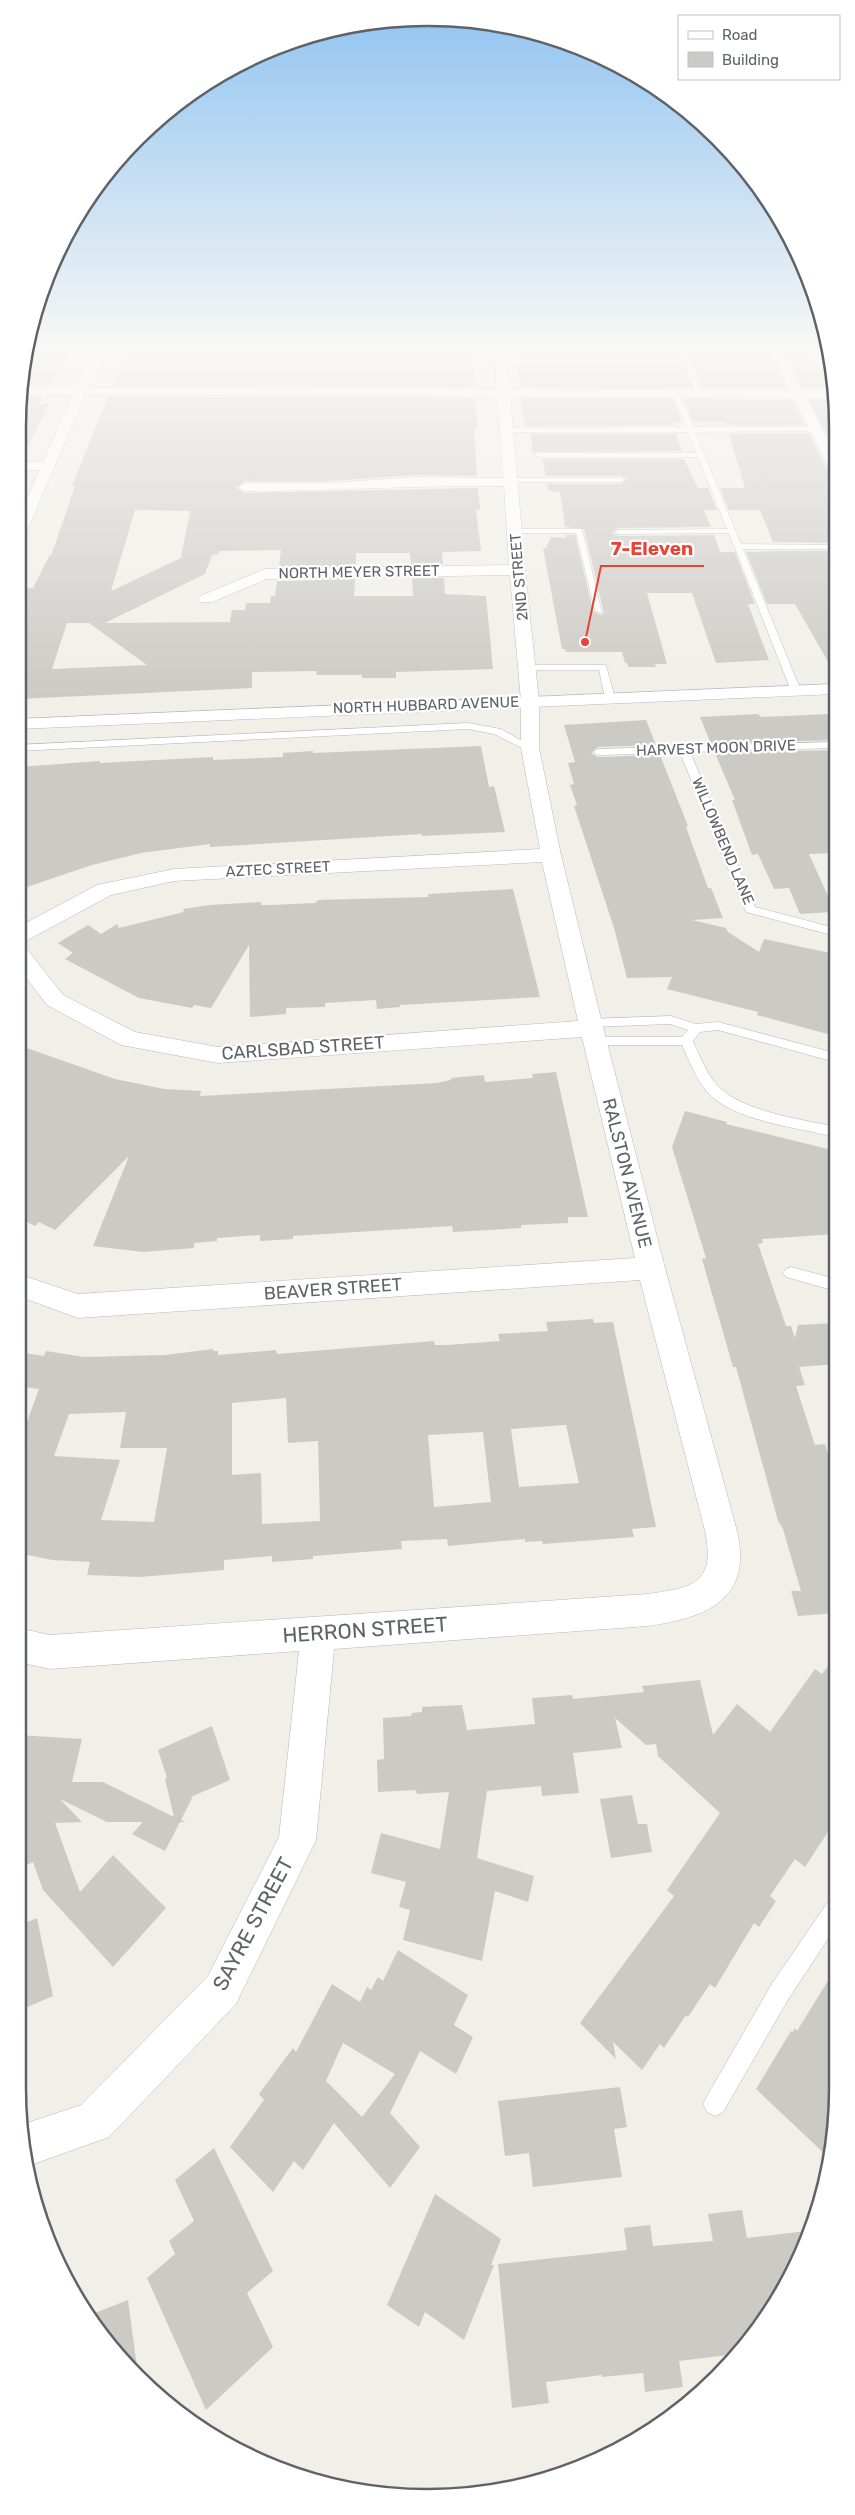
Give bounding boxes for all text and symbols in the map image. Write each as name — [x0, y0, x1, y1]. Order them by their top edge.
legend — [678, 15, 840, 80]
text: Road — [722, 26, 758, 44]
text: Building — [722, 51, 779, 69]
street label: 2ND STREET — [506, 532, 532, 622]
callout: 7-Eleven — [601, 532, 704, 566]
text: 7-Eleven — [611, 537, 693, 560]
street label: NORTH MEYER STREET — [278, 562, 440, 582]
street label: NORTH HUBBARD AVENUE — [333, 693, 519, 717]
street label: HARVEST MOON DRIVE — [636, 736, 796, 760]
street label: WILLOWBEND LANE — [688, 775, 758, 907]
street label: AZTEC STREET — [225, 857, 331, 881]
street label: CARLSBAD STREET — [221, 1031, 385, 1065]
street label: RALSTON AVENUE — [598, 1096, 656, 1250]
street label: BEAVER STREET — [263, 1273, 403, 1305]
street label: HERRON STREET — [281, 1611, 448, 1648]
street label: SAYRE STREET — [207, 1853, 298, 1995]

